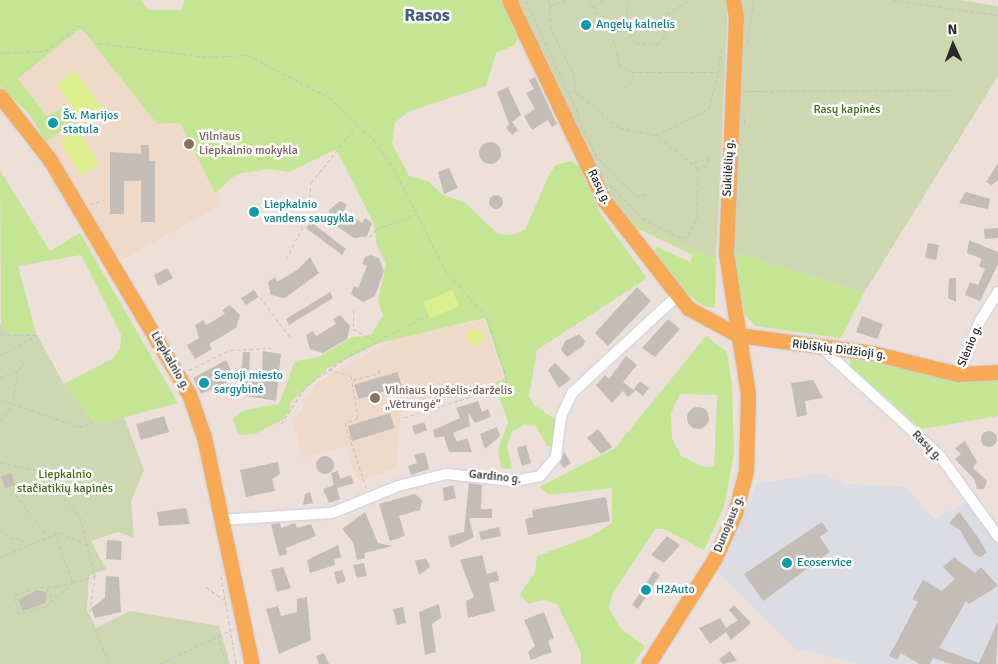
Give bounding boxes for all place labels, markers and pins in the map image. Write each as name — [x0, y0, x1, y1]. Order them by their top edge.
place label: Angelų kalnelis — [596, 18, 675, 32]
marker: Angelų kalnelis — [580, 19, 592, 31]
place label: Šv. Marijos statula — [63, 109, 119, 137]
marker: Šv. Marijos statula — [47, 117, 59, 129]
place label: Vilniaus Liepkalnio mokykla — [199, 130, 298, 158]
marker: Vilniaus Liepkalnio mokykla — [183, 138, 195, 150]
place label: Liepkalnio vandens saugykla — [264, 198, 354, 226]
marker: Liepkalnio vandens saugykla — [248, 206, 260, 218]
place label: Senoji miesto sargybinė — [214, 369, 283, 397]
marker: Senoji miesto sargybinė — [198, 377, 210, 389]
place label: Vilniaus lopšelis-darželis „Vėtrungė“ — [385, 384, 513, 412]
marker: Vilniaus lopšelis-darželis „Vėtrungė“ — [369, 392, 381, 404]
place label: Ecoservice — [797, 556, 852, 570]
marker: Ecoservice — [781, 557, 793, 569]
place label: H2Auto — [656, 583, 695, 597]
marker: H2Auto — [640, 584, 652, 596]

